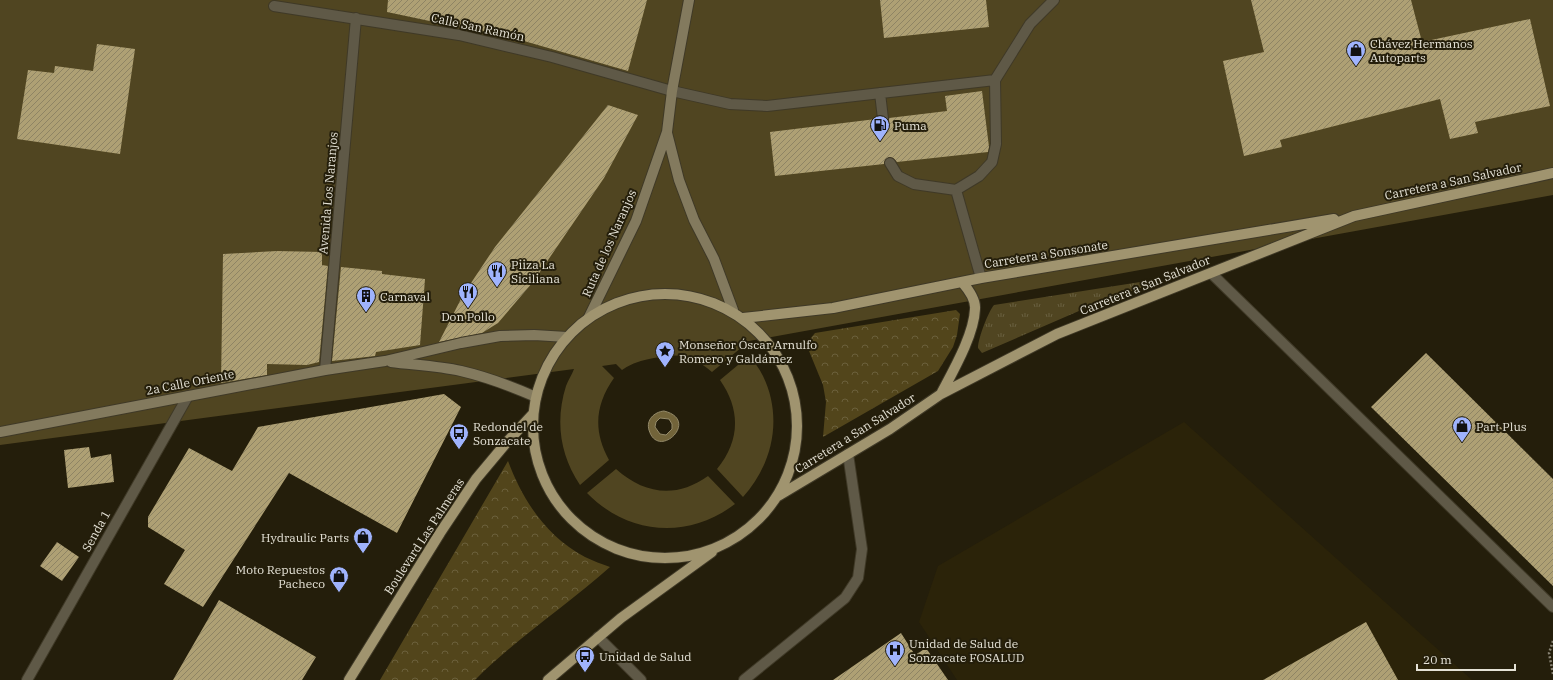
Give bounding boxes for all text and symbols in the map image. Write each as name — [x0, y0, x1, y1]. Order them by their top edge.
street label: Calle San Ramón — [430, 10, 526, 44]
place label: Chávez Hermanos Autoparts — [1370, 36, 1473, 65]
shop icon: Chávez Hermanos Autoparts — [1345, 39, 1367, 67]
fuel station icon: Puma — [869, 114, 891, 142]
place label: Puma — [894, 118, 927, 133]
street label: Avenida Los Naranjos — [315, 131, 341, 255]
street label: Carretera a San Salvador — [1383, 159, 1523, 203]
street label: Ruta de los Naranjos — [579, 187, 640, 299]
street label: Carretera a Sonsonate — [983, 237, 1109, 271]
street label: Carretera a San Salvador — [1078, 252, 1213, 318]
place label: Piiza La Siciliana — [511, 257, 560, 286]
restaurant icon: Piiza La Siciliana — [486, 260, 508, 288]
restaurant icon: Don Pollo — [457, 281, 479, 309]
building icon: Carnaval — [355, 285, 377, 313]
place label: Carnaval — [380, 289, 430, 304]
place label: Don Pollo — [441, 309, 495, 324]
place label: Monseñor Óscar Arnulfo Romero y Galdámez — [679, 337, 817, 366]
place icon: Monseñor Óscar Arnulfo Romero y Galdámez — [654, 340, 676, 368]
street label: 2a Calle Oriente — [145, 366, 235, 398]
street label: Carretera a San Salvador — [792, 389, 919, 476]
shop icon: Part Plus — [1451, 415, 1473, 443]
place label: Redondel de Sonzacate — [473, 419, 543, 448]
place label: Part Plus — [1476, 419, 1527, 434]
bus stop icon: Redondel de Sonzacate — [448, 422, 470, 450]
street label: Boulevard Las Palmeras — [381, 475, 467, 597]
street label: Senda 1 — [79, 508, 113, 554]
shop icon: Hydraulic Parts — [352, 526, 374, 554]
place label: Hydraulic Parts — [261, 530, 349, 545]
place label: Moto Repuestos Pacheco — [236, 562, 325, 591]
shop icon: Moto Repuestos Pacheco — [328, 565, 350, 593]
place label: Unidad de Salud de Sonzacate FOSALUD — [909, 636, 1024, 665]
hospital icon: Unidad de Salud de Sonzacate FOSALUD — [884, 639, 906, 667]
bus stop icon: Unidad de Salud — [574, 645, 596, 673]
scale bar — [1417, 646, 1515, 672]
place label: Unidad de Salud — [599, 649, 692, 664]
text: 20 m — [1423, 652, 1452, 667]

